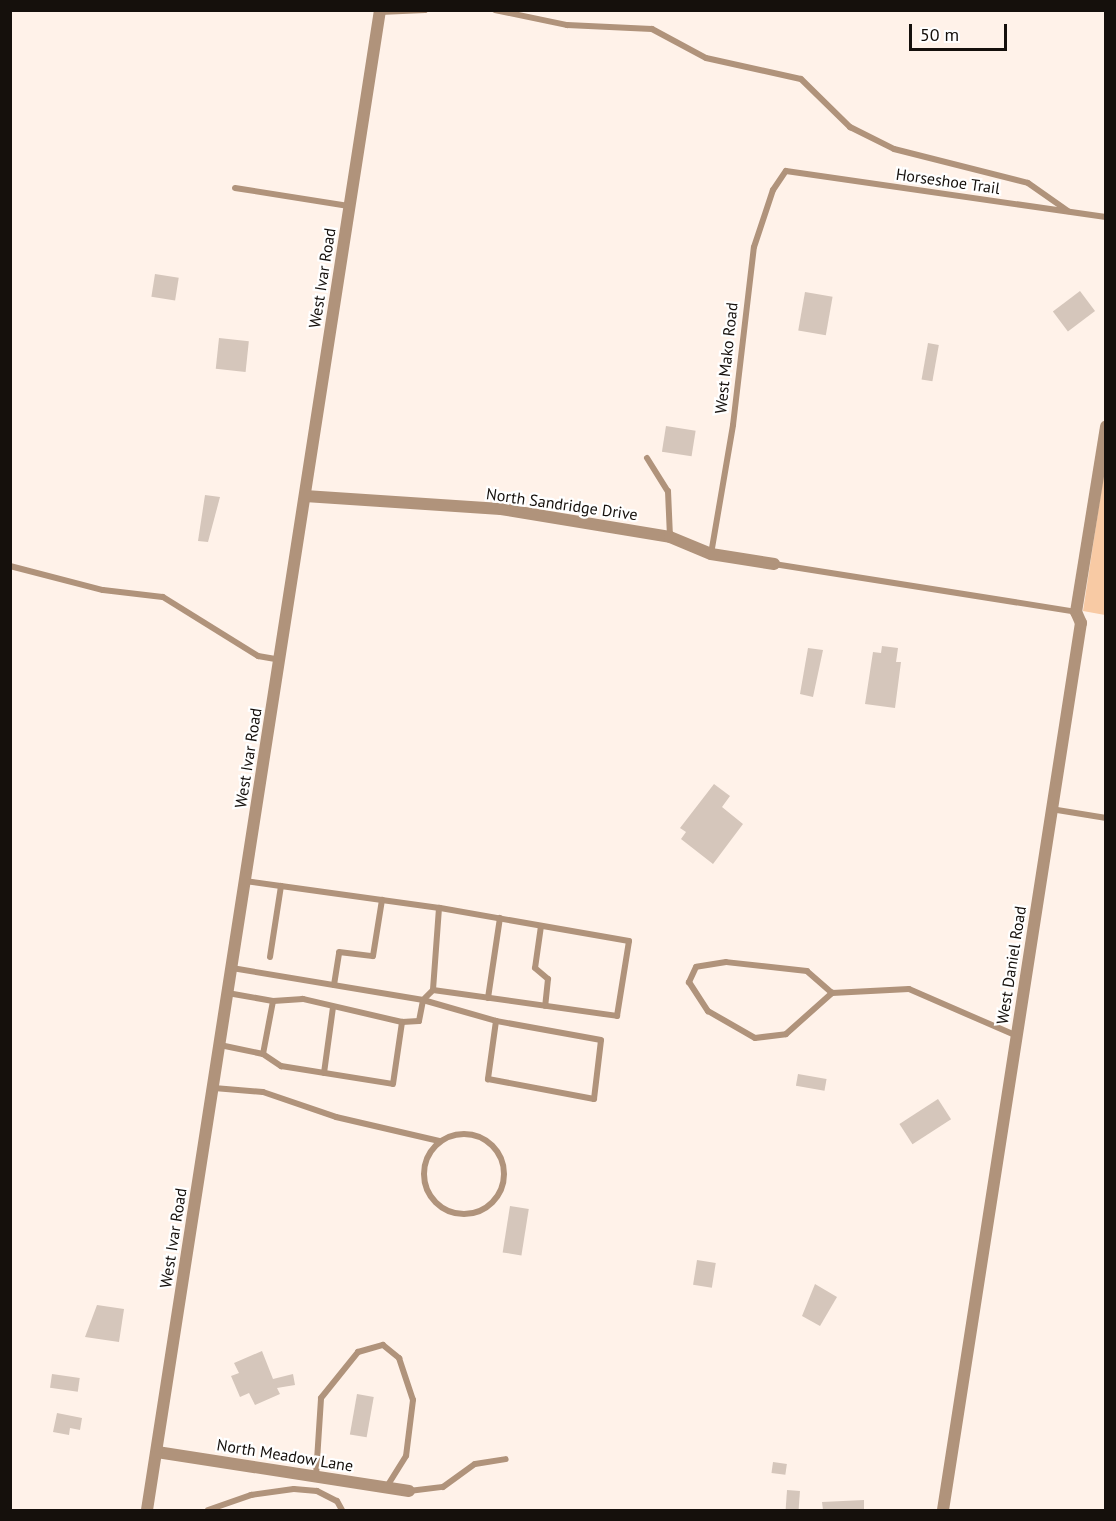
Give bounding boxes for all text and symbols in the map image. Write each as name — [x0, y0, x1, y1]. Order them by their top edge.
scale bar — [912, 12, 1010, 50]
text: 50 m — [920, 23, 959, 46]
street label: Horseshoe Trail — [894, 164, 1002, 198]
street label: West Ivar Road — [305, 227, 339, 329]
street label: West Mako Road — [711, 301, 741, 415]
street label: North Sandridge Drive — [485, 484, 639, 524]
street label: West Ivar Road — [231, 707, 265, 809]
street label: West Daniel Road — [992, 904, 1030, 1026]
street label: West Ivar Road — [156, 1187, 190, 1289]
street label: North Meadow Lane — [215, 1435, 355, 1475]

